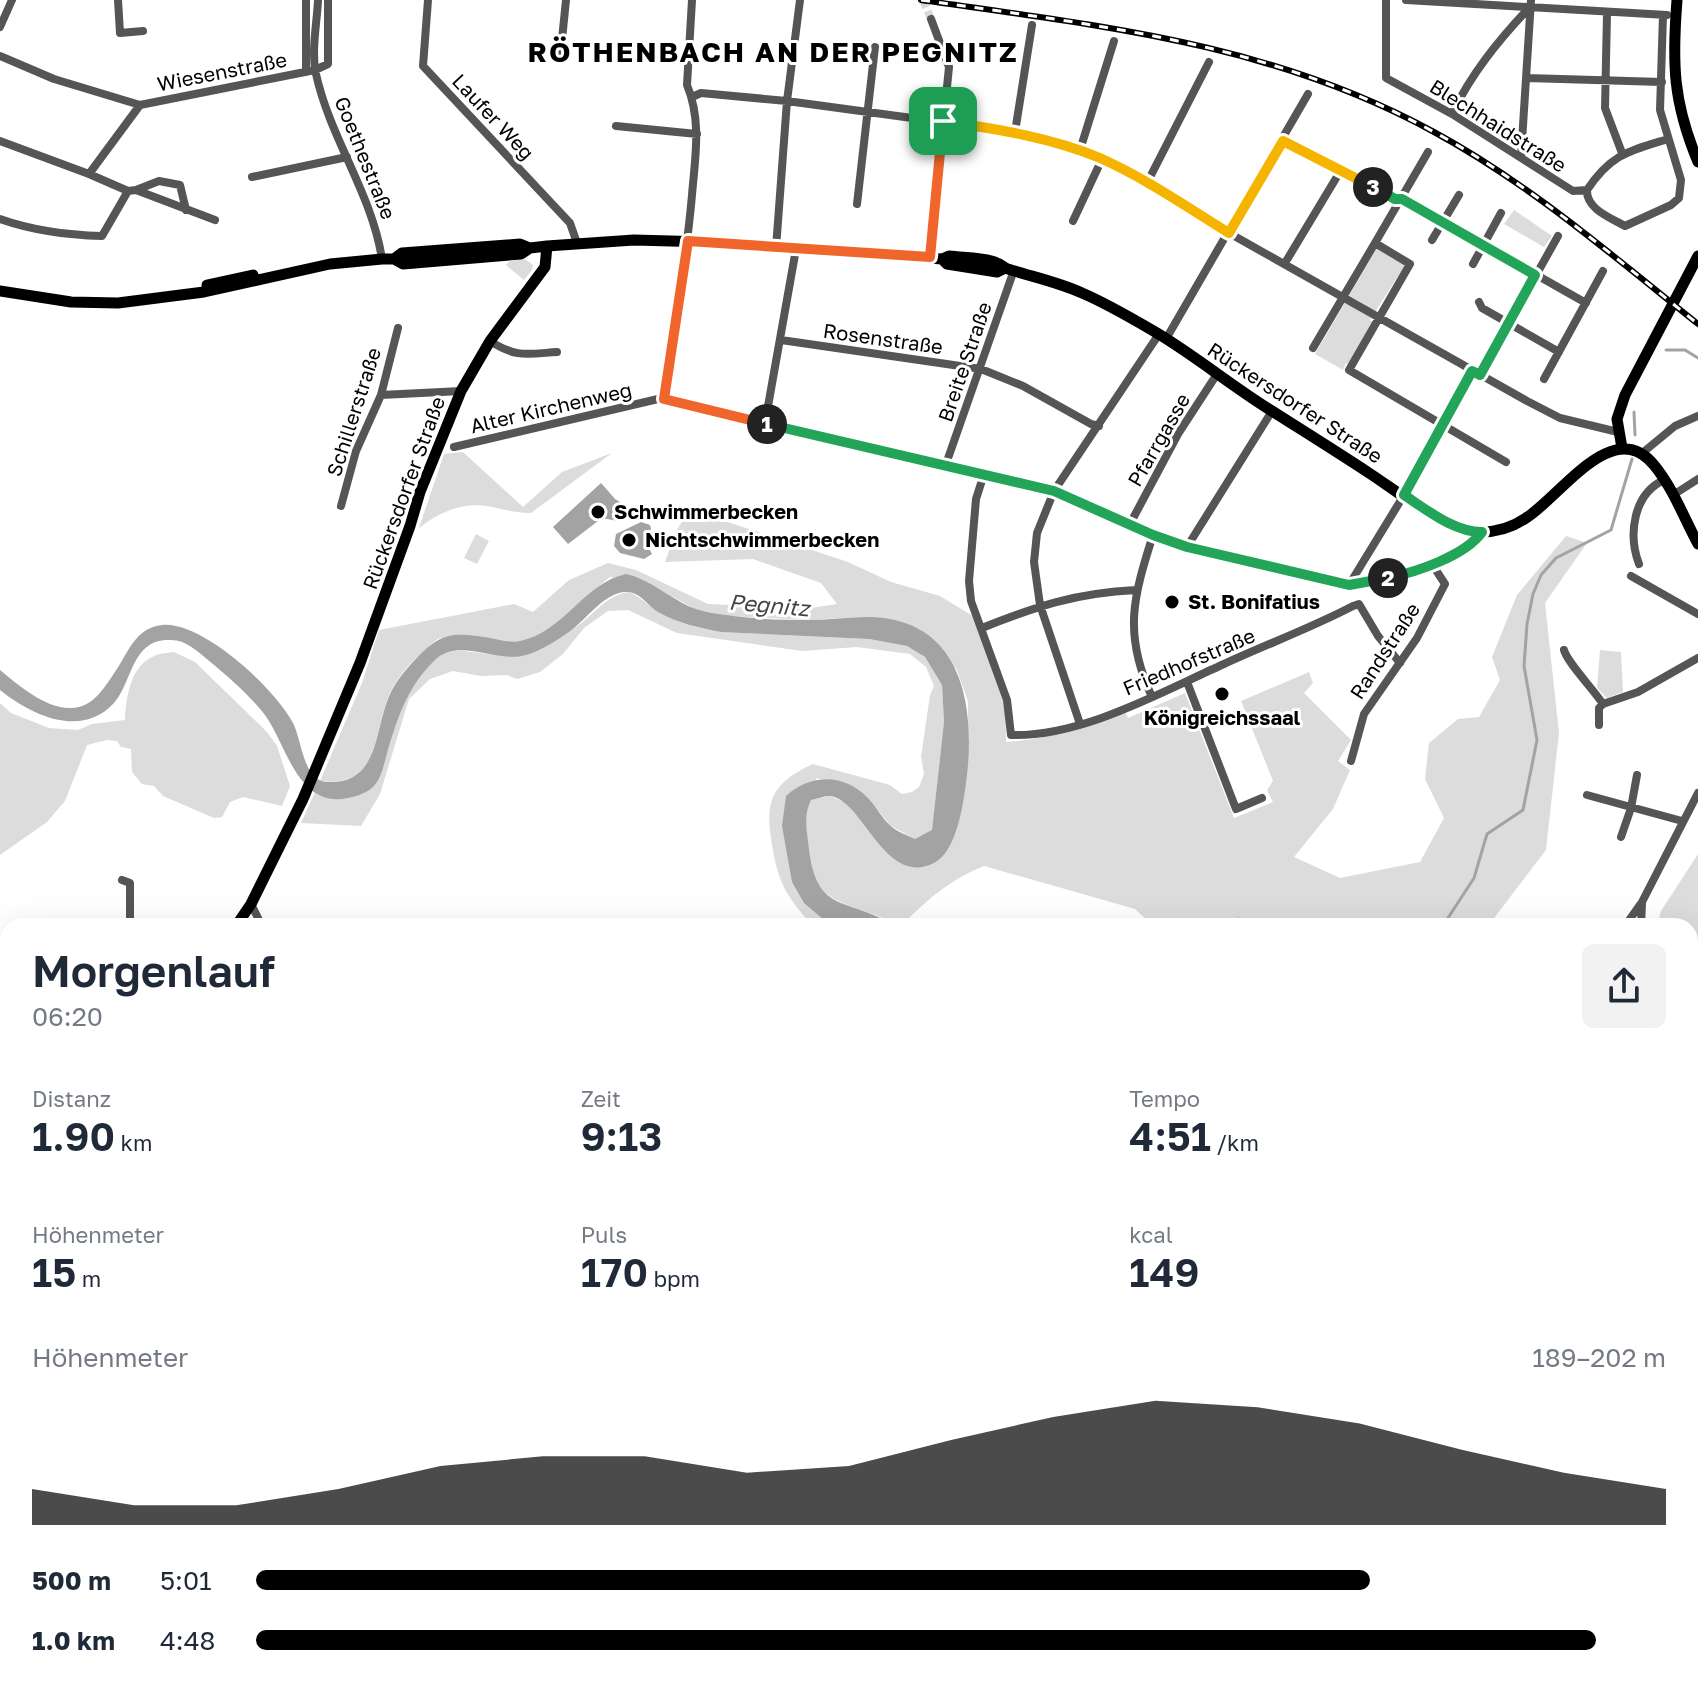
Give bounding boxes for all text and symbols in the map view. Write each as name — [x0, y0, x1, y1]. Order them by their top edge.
district label: RÖTHENBACH AN DER PEGNITZ — [527, 35, 1019, 68]
street label: Wiesenstraße — [155, 47, 289, 95]
street label: Laufer Weg — [448, 68, 540, 164]
street label: Blechhaidstraße — [1426, 74, 1571, 177]
pin — [909, 87, 977, 155]
street label: Goethestraße — [330, 93, 401, 223]
icon: arrive — [921, 99, 965, 143]
pin: 3 — [1353, 167, 1393, 207]
text: 3 — [1366, 173, 1380, 200]
street label: Breite Straße — [932, 299, 996, 425]
street label: Rosenstraße — [822, 318, 945, 358]
street label: Rückersdorfer Straße — [1204, 337, 1387, 468]
street label: Schillerstraße — [321, 344, 385, 479]
street label: Alter Kirchenweg — [468, 377, 634, 437]
street label: Pfarrgasse — [1122, 389, 1194, 490]
street label: Rückersdorfer Straße — [357, 393, 449, 592]
pin: 1 — [747, 404, 787, 444]
text: 1 — [761, 410, 773, 437]
place label: Schwimmerbecken — [614, 499, 798, 523]
marker: Schwimmerbecken — [589, 503, 607, 521]
place label: Nichtschwimmerbecken — [645, 527, 879, 551]
marker: Nichtschwimmerbecken — [620, 531, 638, 549]
pin: 2 — [1368, 558, 1408, 598]
text: 2 — [1381, 564, 1395, 591]
water label: Pegnitz — [728, 588, 813, 622]
place label: St. Bonifatius — [1188, 589, 1320, 613]
marker: St. Bonifatius — [1163, 593, 1181, 611]
street label: Randstraße — [1344, 598, 1424, 703]
street label: Friedhofstraße — [1119, 622, 1258, 700]
marker: Königreichssaal — [1213, 685, 1231, 703]
place label: Königreichssaal — [1144, 705, 1301, 729]
text: Morgenlauf — [32, 944, 275, 997]
button: share — [1582, 944, 1666, 1028]
text: 06:20 — [32, 1001, 103, 1032]
text: Distanz — [32, 1085, 111, 1112]
text: Zeit — [581, 1085, 621, 1112]
text: Tempo — [1129, 1085, 1200, 1112]
text: 1.90 — [32, 1112, 115, 1160]
text: 9:13 — [581, 1112, 662, 1160]
text: 4:51 — [1129, 1112, 1211, 1160]
text: km — [115, 1129, 153, 1156]
text: /km — [1211, 1129, 1259, 1156]
text: Höhenmeter — [32, 1221, 164, 1248]
text: Puls — [581, 1221, 627, 1248]
text: kcal — [1129, 1221, 1173, 1248]
text: 15 — [32, 1248, 76, 1296]
text: 170 — [581, 1248, 648, 1296]
text: 149 — [1129, 1248, 1200, 1296]
text: m — [76, 1265, 101, 1292]
text: bpm — [648, 1265, 700, 1292]
text: Höhenmeter — [32, 1342, 188, 1373]
text: 189–202 m — [1532, 1342, 1666, 1373]
text: 500 m — [32, 1565, 111, 1596]
text: 5:01 — [160, 1565, 212, 1596]
text: 1.0 km — [32, 1625, 115, 1656]
text: 4:48 — [160, 1625, 215, 1656]

